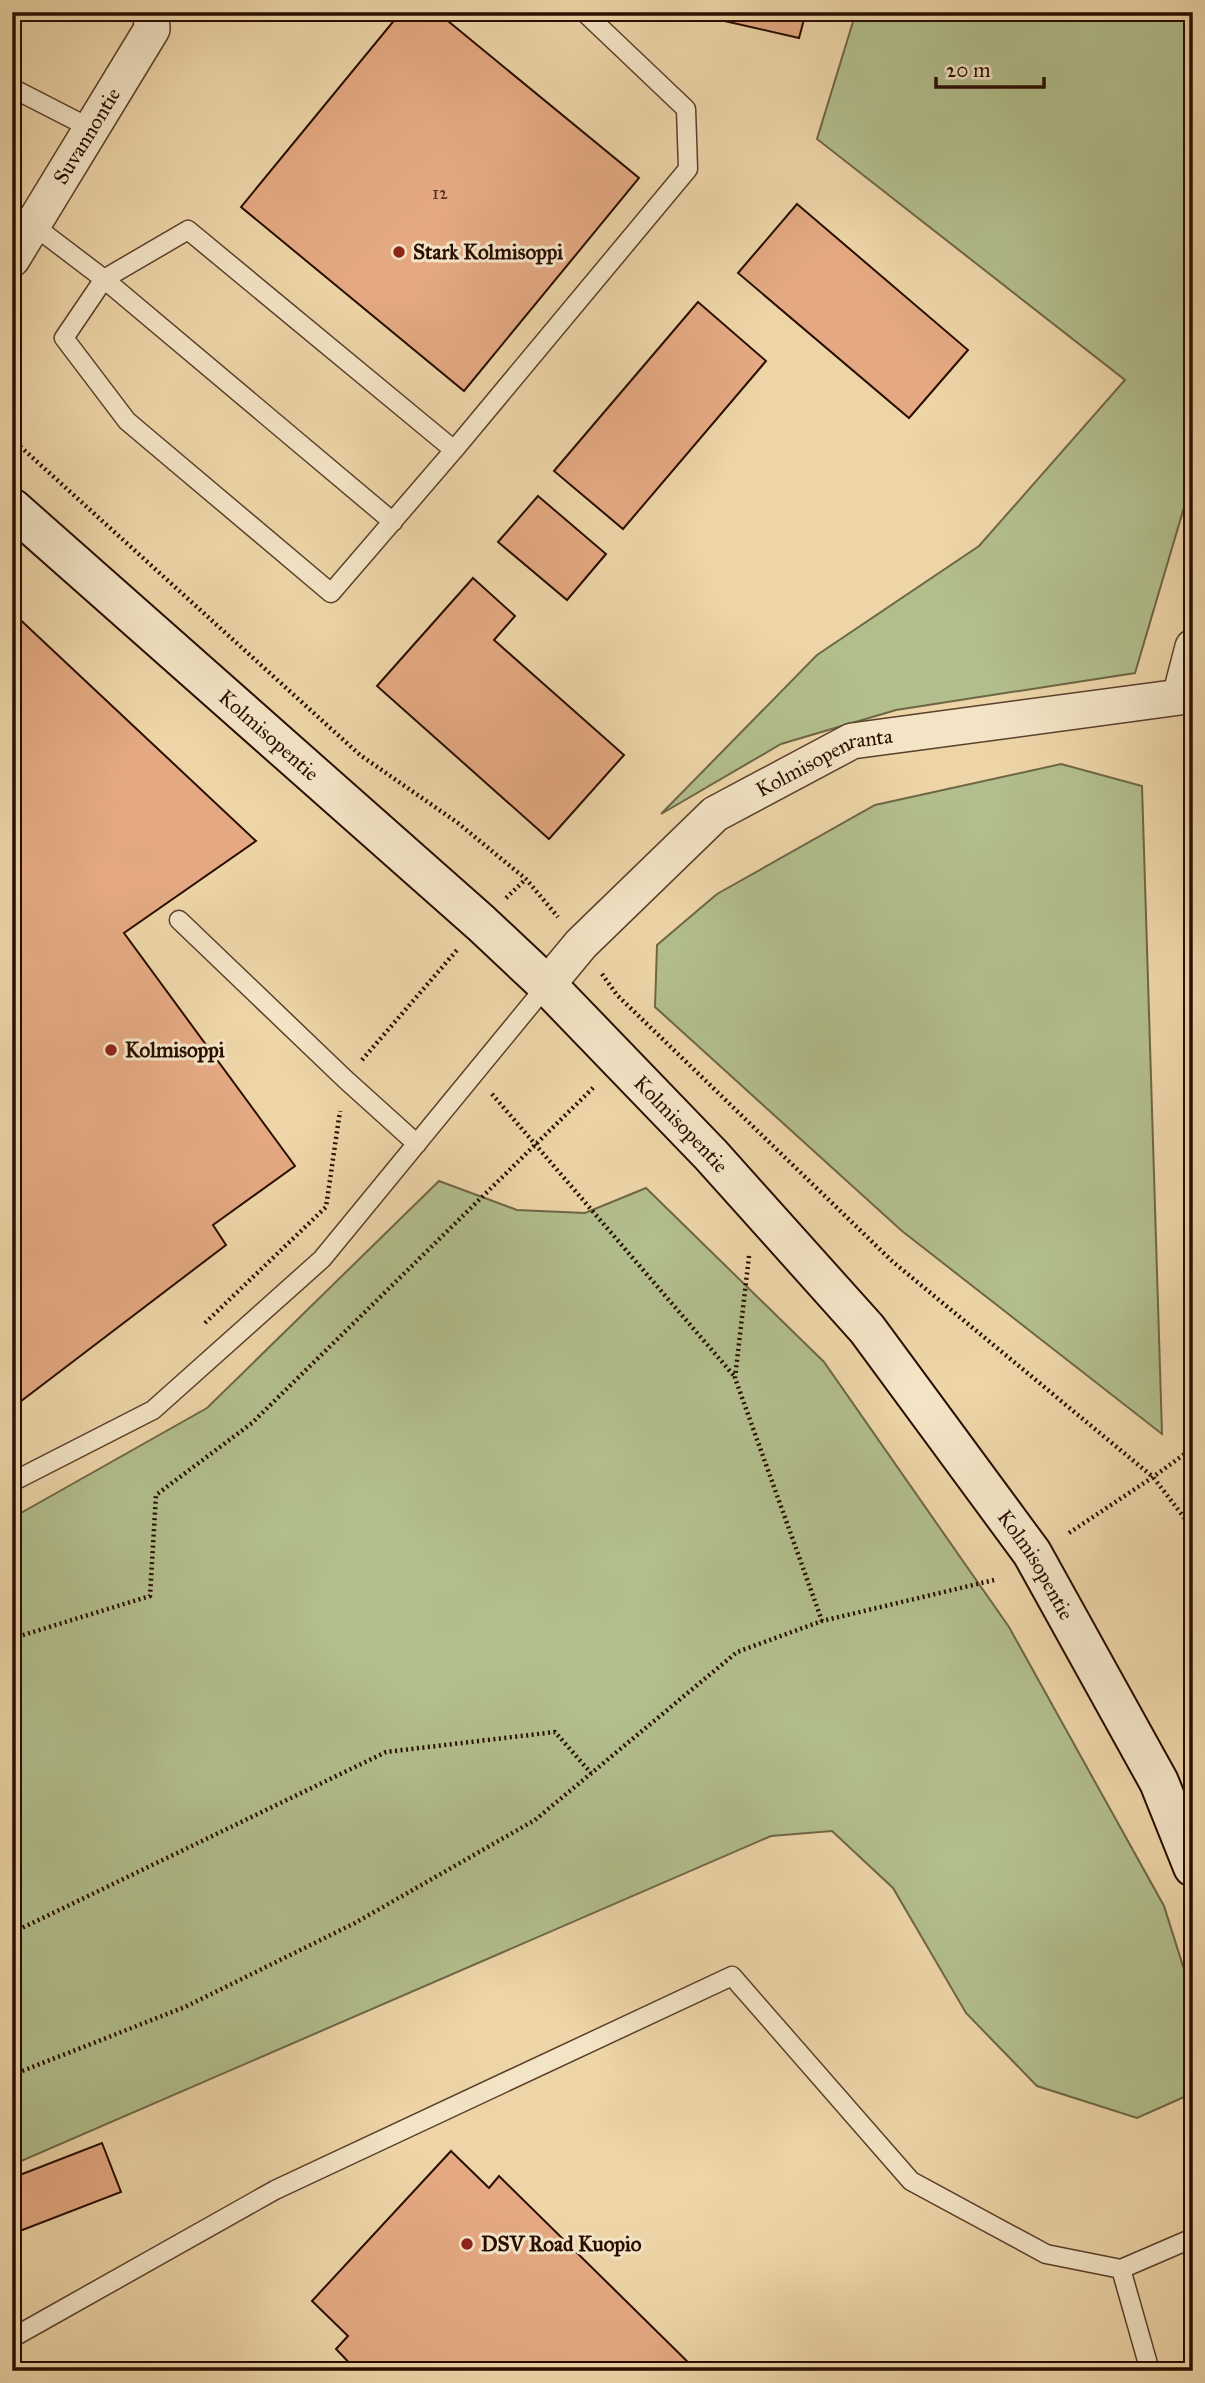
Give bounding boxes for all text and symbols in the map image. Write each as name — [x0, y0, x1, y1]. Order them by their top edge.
scale bar — [936, 46, 1044, 90]
text: 20 m — [946, 57, 991, 83]
street label: Suvannontie — [47, 83, 126, 189]
house number: 12 — [432, 182, 448, 204]
place label: Stark Kolmisoppi — [413, 239, 563, 265]
marker: Stark Kolmisoppi — [391, 244, 407, 260]
street label: Kolmisopentie — [213, 684, 325, 787]
street label: Kolmisopenranta — [751, 723, 894, 803]
place label: Kolmisoppi — [125, 1037, 225, 1063]
marker: Kolmisoppi — [103, 1042, 119, 1058]
street label: Kolmisopentie — [628, 1070, 734, 1178]
street label: Kolmisopentie — [992, 1505, 1080, 1625]
place label: DSV Road Kuopio — [481, 2231, 642, 2257]
marker: DSV Road Kuopio — [459, 2236, 475, 2252]

